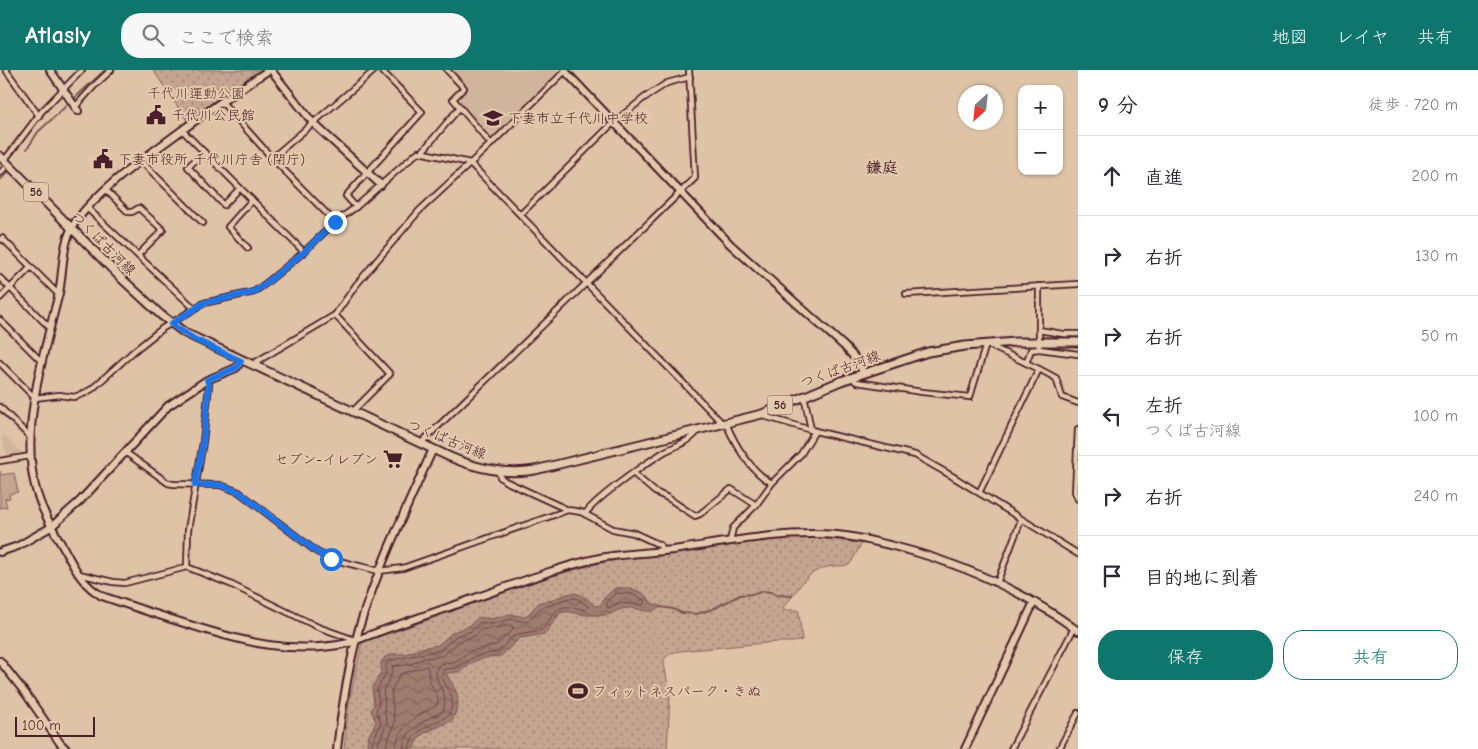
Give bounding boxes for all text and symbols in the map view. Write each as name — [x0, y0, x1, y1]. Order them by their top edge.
search box — [121, 13, 471, 58]
text: Atlasly — [25, 21, 91, 49]
icon: search — [139, 21, 167, 49]
text: ここで検索 — [179, 27, 274, 49]
text: 地図 — [1272, 27, 1308, 48]
text: レイヤ — [1336, 27, 1389, 48]
text: 共有 — [1417, 27, 1453, 48]
park label: 千代川運動公園 — [147, 85, 245, 102]
north arrow — [958, 85, 1003, 130]
map controls — [1018, 85, 1063, 175]
button: + — [1018, 85, 1063, 130]
text: 9 分 — [1098, 93, 1137, 117]
text: 徒歩 · 720 m — [1368, 96, 1458, 114]
public building icon: 千代川公民館 — [145, 104, 167, 126]
place label: 千代川公民館 — [171, 107, 255, 124]
school or university icon: 下妻市立千代川中学校 — [482, 107, 504, 129]
place label: 下妻市立千代川中学校 — [508, 110, 648, 127]
button: − — [1018, 130, 1063, 175]
public building icon: 下妻市役所 千代川庁舎 (閉庁) — [92, 148, 114, 170]
place label: 下妻市役所 千代川庁舎 (閉庁) — [118, 151, 305, 168]
district label: 鎌庭 — [866, 159, 898, 177]
icon: ahead — [1098, 162, 1126, 190]
text: 直進 — [1145, 167, 1183, 189]
text: 200 m — [1412, 167, 1458, 185]
road number: 56 — [24, 182, 48, 202]
street label: つくば古河線 — [68, 208, 139, 279]
route end — [324, 211, 347, 234]
icon: right — [1098, 242, 1126, 270]
text: 右折 — [1145, 247, 1183, 269]
text: 130 m — [1415, 247, 1458, 265]
icon: right — [1098, 322, 1126, 350]
text: 右折 — [1145, 327, 1183, 349]
text: 50 m — [1421, 327, 1458, 345]
street label: つくば古河線 — [798, 347, 883, 392]
text: 左折 — [1145, 395, 1183, 417]
road number: 56 — [768, 396, 792, 414]
icon: left — [1098, 402, 1126, 430]
text: 100 m — [1414, 407, 1458, 425]
street label: つくば古河線 — [405, 416, 489, 463]
text: つくば古河線 — [1145, 422, 1241, 440]
supermarket icon: セブン-イレブン — [382, 448, 404, 470]
place label: セブン-イレブン — [274, 451, 378, 468]
icon: right — [1098, 482, 1126, 510]
text: 右折 — [1145, 487, 1183, 509]
text: 240 m — [1414, 487, 1458, 505]
route start — [320, 548, 343, 571]
icon: arrive — [1098, 562, 1126, 590]
text: 目的地に到着 — [1145, 567, 1259, 589]
button: 保存 — [1098, 630, 1273, 680]
button: 共有 — [1283, 630, 1458, 680]
sports icon: フィットネスパーク・きぬ — [567, 680, 589, 702]
place label: フィットネスパーク・きぬ — [593, 683, 761, 700]
scale bar — [15, 714, 95, 737]
text: 100 m — [22, 717, 61, 734]

